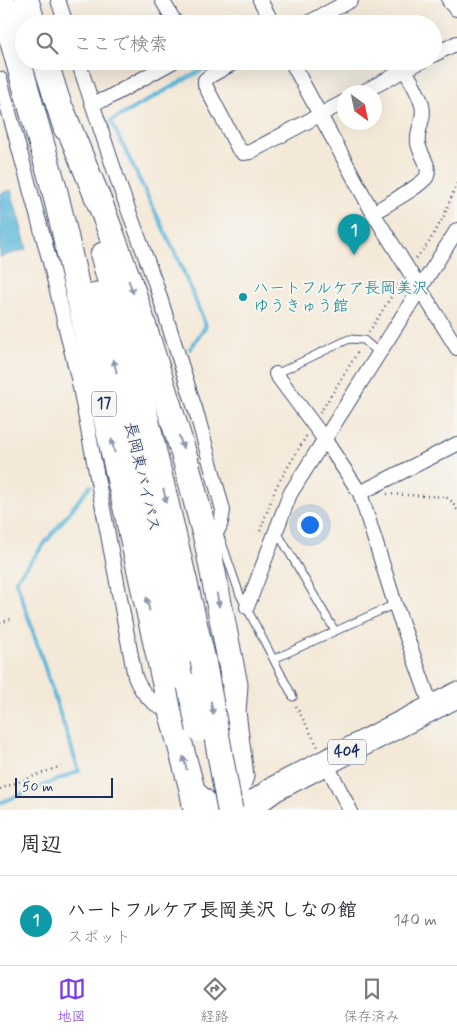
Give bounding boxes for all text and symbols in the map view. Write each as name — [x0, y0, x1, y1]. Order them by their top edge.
search box — [15, 15, 442, 70]
icon: search — [33, 29, 61, 57]
text: ここで検索 — [73, 32, 168, 57]
north arrow — [337, 85, 382, 130]
pin: 1 — [338, 214, 370, 255]
place label: ハートフルケア長岡美沢 ゆうきゅう館 — [253, 278, 428, 317]
one-way arrow — [127, 280, 135, 295]
marker: ハートフルケア長岡美沢 ゆうきゅう館 — [237, 291, 249, 303]
one-way arrow — [111, 359, 119, 374]
road number: 17 — [92, 392, 116, 416]
street label: 長岡東バイパス — [119, 420, 165, 534]
one-way arrow — [177, 434, 185, 449]
one-way arrow — [109, 438, 117, 453]
one-way arrow — [161, 489, 169, 504]
your location — [297, 512, 323, 538]
one-way arrow — [214, 592, 222, 608]
one-way arrow — [144, 597, 152, 612]
one-way arrow — [208, 700, 216, 716]
road number: 404 — [328, 740, 366, 764]
one-way arrow — [181, 755, 189, 770]
scale bar — [15, 775, 112, 798]
text: 50 m — [22, 778, 53, 796]
text: 周辺 — [20, 831, 62, 859]
text: ハートフルケア長岡美沢 しなの館 — [67, 898, 357, 923]
text: 1 — [32, 910, 40, 931]
text: 140 m — [393, 910, 437, 931]
text: スポット — [67, 927, 131, 948]
tab: 地図 — [58, 975, 86, 1026]
tab: 経路 — [201, 975, 229, 1026]
tab: 保存済み — [344, 975, 400, 1026]

